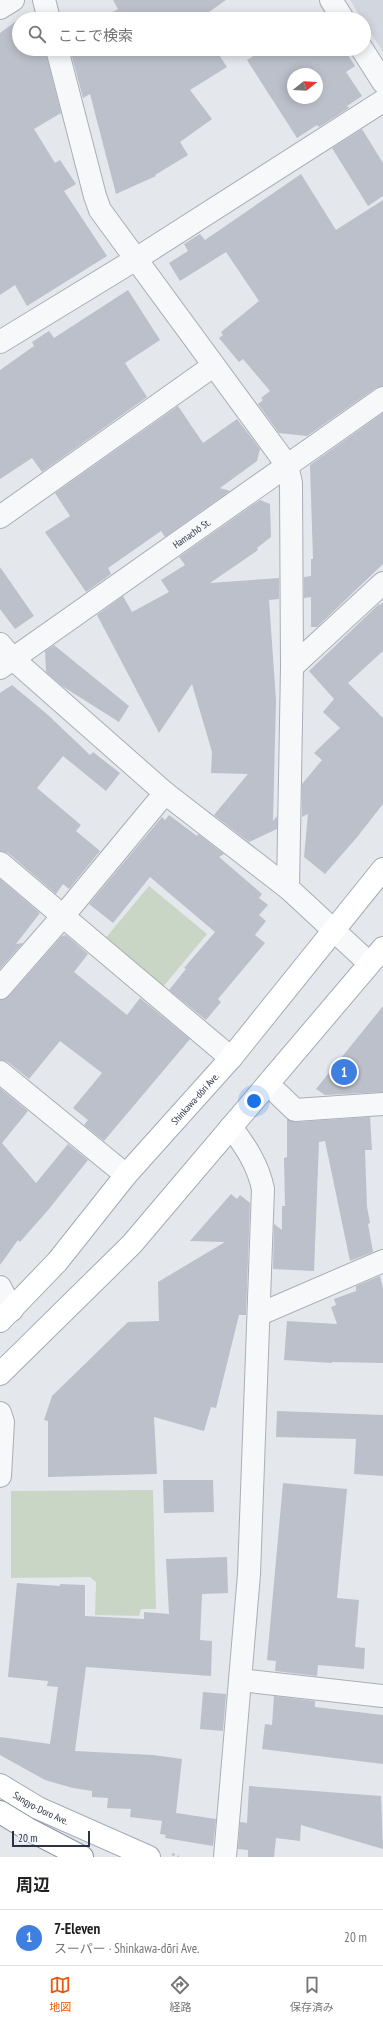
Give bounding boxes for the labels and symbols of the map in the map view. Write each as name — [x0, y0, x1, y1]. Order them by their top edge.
north arrow — [287, 68, 323, 104]
street label: Hamachō St. — [170, 516, 213, 551]
pin: 1 — [331, 1057, 357, 1087]
street label: Shinkawa-dōri Ave. — [168, 1070, 222, 1128]
your location — [244, 1091, 264, 1111]
street label: Sangyo-Doro Ave. — [11, 1788, 71, 1828]
scale bar — [12, 1829, 90, 1848]

